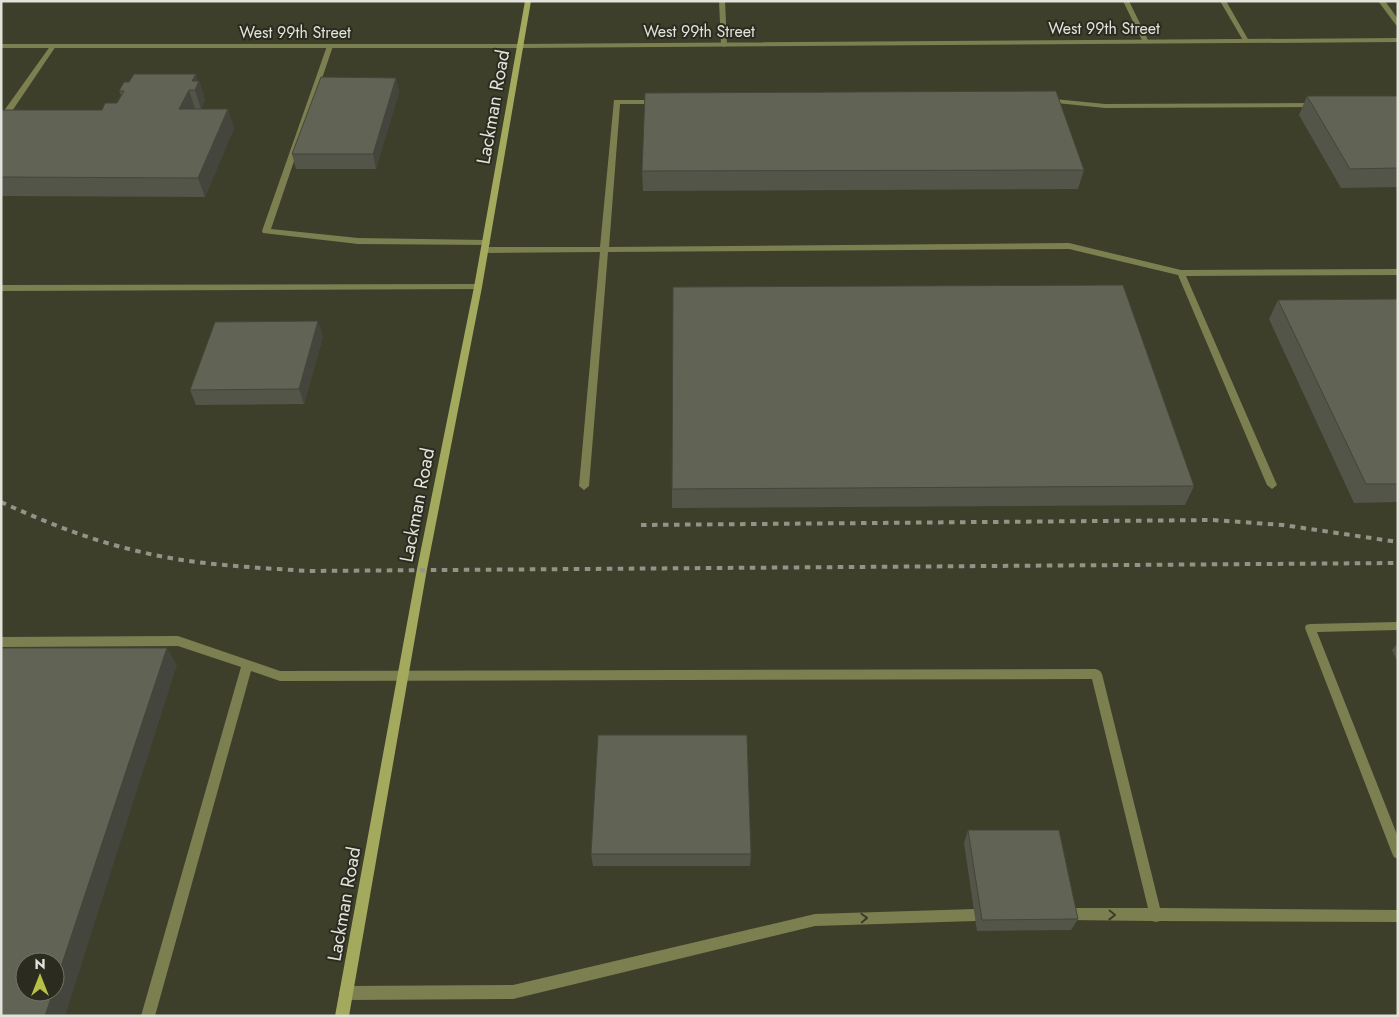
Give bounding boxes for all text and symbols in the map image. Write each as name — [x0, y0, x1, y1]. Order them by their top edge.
street label: West 99th Street — [1048, 17, 1160, 40]
street label: West 99th Street — [643, 20, 755, 43]
street label: West 99th Street — [239, 21, 351, 44]
street label: Lackman Road — [470, 48, 516, 166]
street label: Lackman Road — [393, 446, 441, 564]
street label: Lackman Road — [321, 845, 367, 963]
one-way arrow — [1108, 910, 1116, 920]
one-way arrow — [860, 913, 868, 924]
north arrow — [15, 952, 65, 1002]
text: N — [34, 954, 46, 974]

